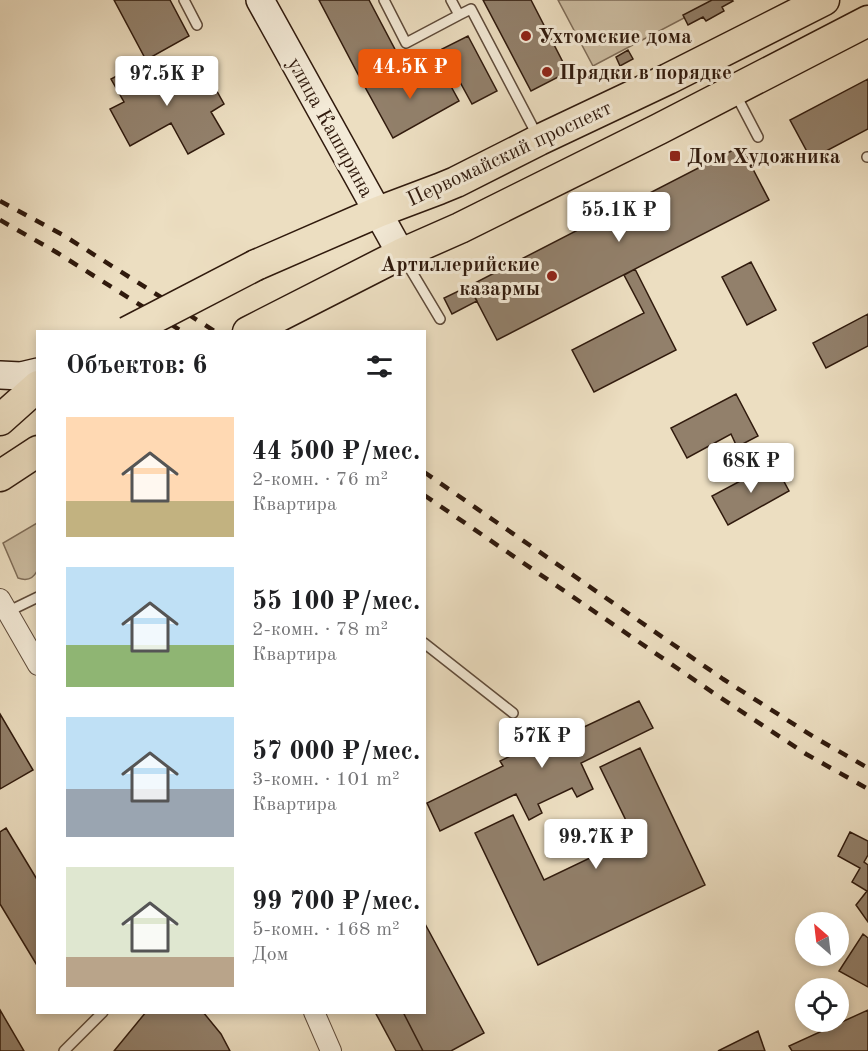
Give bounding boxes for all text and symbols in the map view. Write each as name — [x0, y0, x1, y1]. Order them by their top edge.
place label: Ухтомские дома — [538, 27, 692, 48]
marker: Ухтомские дома — [519, 29, 533, 43]
pin: 44.5K ₽ — [355, 49, 465, 100]
street label: улица Каширина — [283, 54, 377, 201]
pin: 97.5K ₽ — [112, 56, 222, 107]
text: 44.5K ₽ — [372, 58, 448, 78]
place label: Прядки в порядке — [559, 63, 732, 84]
text: 97.5K ₽ — [129, 65, 205, 85]
marker: Прядки в порядке — [540, 65, 554, 79]
street label: Первомайский проспект — [404, 98, 615, 211]
place label: Дом Художника — [687, 147, 841, 168]
marker: Дом Художника — [668, 149, 682, 163]
pin: 55.1K ₽ — [564, 192, 674, 243]
text: 55.1K ₽ — [581, 201, 657, 221]
place label: Артиллерийские казармы — [380, 255, 540, 300]
marker: Артиллерийские казармы — [545, 269, 559, 283]
icon: filters — [363, 350, 396, 383]
text: Объектов: 6 — [66, 353, 207, 379]
text: 44 500 ₽/мес. — [252, 439, 420, 465]
icon: home — [114, 441, 186, 513]
pin: 68K ₽ — [709, 443, 793, 494]
text: 68K ₽ — [722, 452, 780, 472]
text: 2-комн. · 76 m² — [252, 470, 388, 490]
text: Квартира — [252, 495, 337, 515]
text: 55 100 ₽/мес. — [252, 589, 420, 615]
icon: home — [114, 591, 186, 663]
text: 2-комн. · 78 m² — [252, 620, 388, 640]
text: Квартира — [252, 645, 337, 665]
pin: 57K ₽ — [500, 718, 584, 769]
text: 57K ₽ — [513, 727, 571, 747]
text: 57 000 ₽/мес. — [252, 739, 420, 765]
icon: home — [114, 741, 186, 813]
text: 3-комн. · 101 m² — [252, 770, 400, 790]
text: Квартира — [252, 795, 337, 815]
pin: 99.7K ₽ — [541, 819, 651, 870]
text: 99.7K ₽ — [558, 828, 634, 848]
text: 99 700 ₽/мес. — [252, 889, 420, 915]
icon: home — [114, 891, 186, 963]
north arrow — [795, 912, 849, 966]
map controls — [795, 912, 849, 1032]
text: 5-комн. · 168 m² — [252, 920, 400, 940]
text: Дом — [252, 945, 288, 965]
button: locate — [795, 978, 849, 1032]

